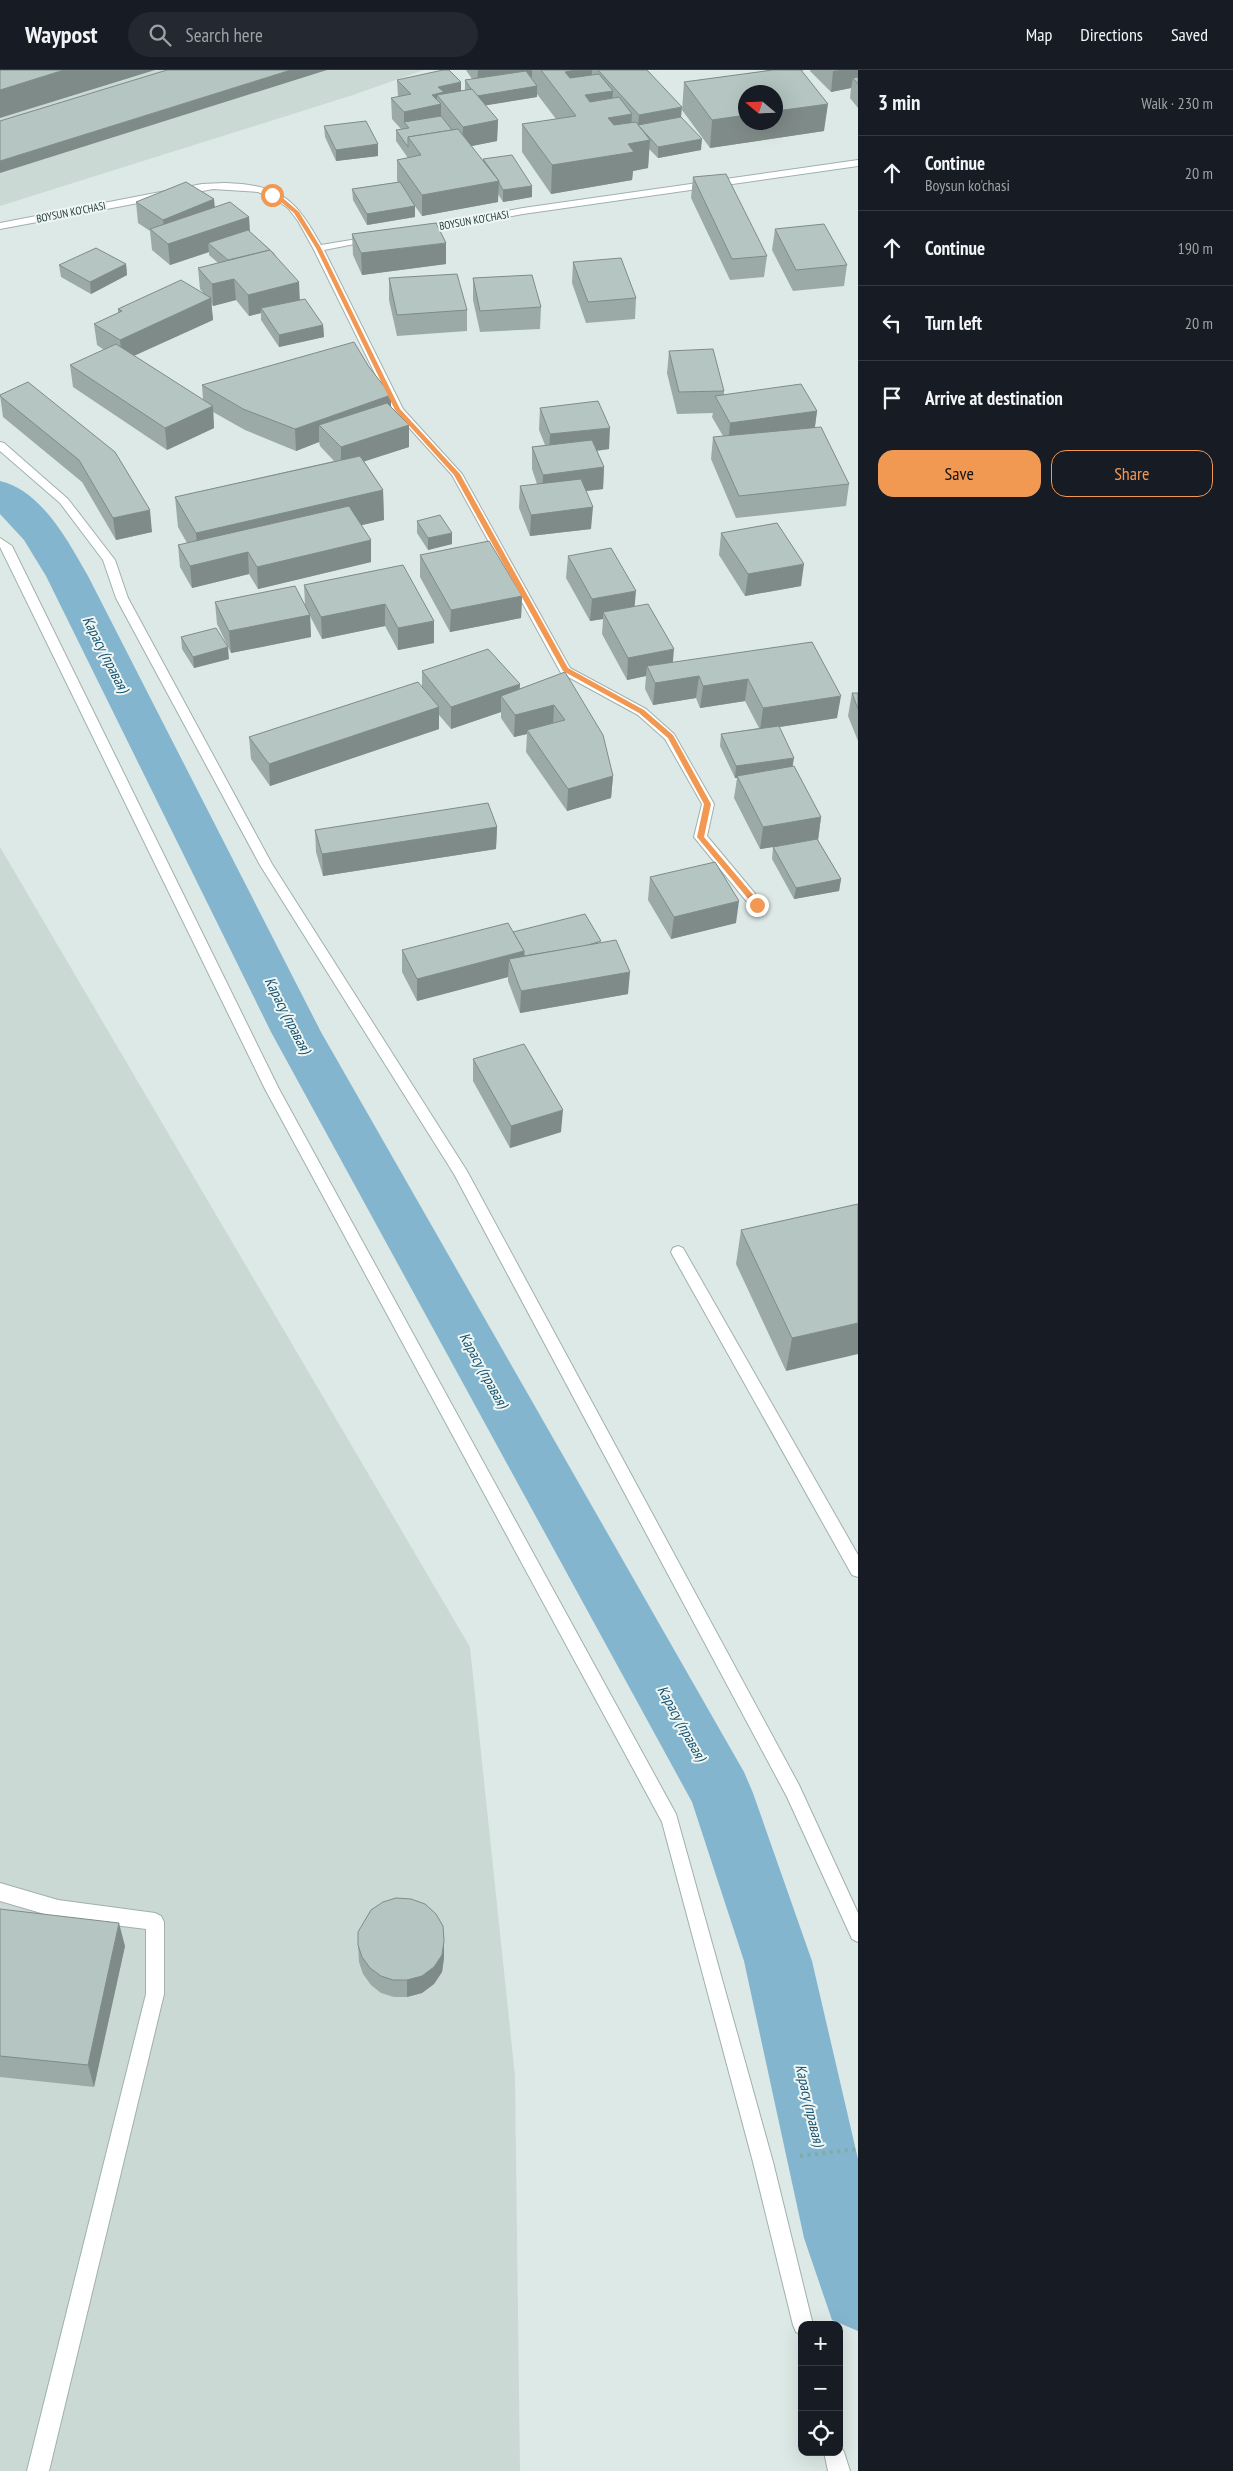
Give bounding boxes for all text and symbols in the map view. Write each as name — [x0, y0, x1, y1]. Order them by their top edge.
search box — [128, 12, 478, 57]
text: Waypost — [25, 19, 98, 50]
icon: search — [146, 21, 174, 49]
text: Search here — [186, 23, 263, 47]
text: Map — [1026, 23, 1052, 46]
text: Directions — [1080, 23, 1143, 46]
text: Saved — [1171, 23, 1208, 46]
north arrow — [738, 85, 783, 130]
text: 3 min — [878, 89, 920, 116]
text: Walk · 230 m — [1141, 93, 1213, 113]
text: Continue — [925, 151, 985, 175]
icon: ahead — [878, 159, 906, 187]
text: 20 m — [1185, 163, 1213, 183]
text: Boysun ko'chasi — [925, 175, 1010, 195]
route start — [261, 184, 284, 207]
street label: BOYSUN KO'CHASI — [35, 198, 107, 226]
street label: BOYSUN KO'CHASI — [438, 207, 510, 233]
icon: ahead — [878, 234, 906, 262]
text: Continue — [925, 236, 985, 260]
text: 190 m — [1178, 238, 1213, 258]
icon: left — [878, 309, 906, 337]
text: Turn left — [925, 311, 982, 335]
text: 20 m — [1185, 313, 1213, 333]
icon: arrive — [878, 384, 906, 412]
text: Arrive at destination — [925, 386, 1063, 410]
button: Save — [878, 450, 1041, 497]
button: Share — [1051, 450, 1213, 497]
water label: Карасу (правая) — [79, 613, 134, 697]
route end — [746, 894, 769, 917]
water label: Карасу (правая) — [261, 974, 316, 1058]
water label: Карасу (правая) — [456, 1329, 513, 1412]
water label: Карасу (правая) — [654, 1682, 711, 1765]
water label: Карасу (правая) — [791, 2062, 829, 2149]
map controls — [798, 2321, 843, 2456]
button: + — [798, 2321, 843, 2366]
button: − — [798, 2366, 843, 2411]
button: locate — [798, 2411, 843, 2456]

